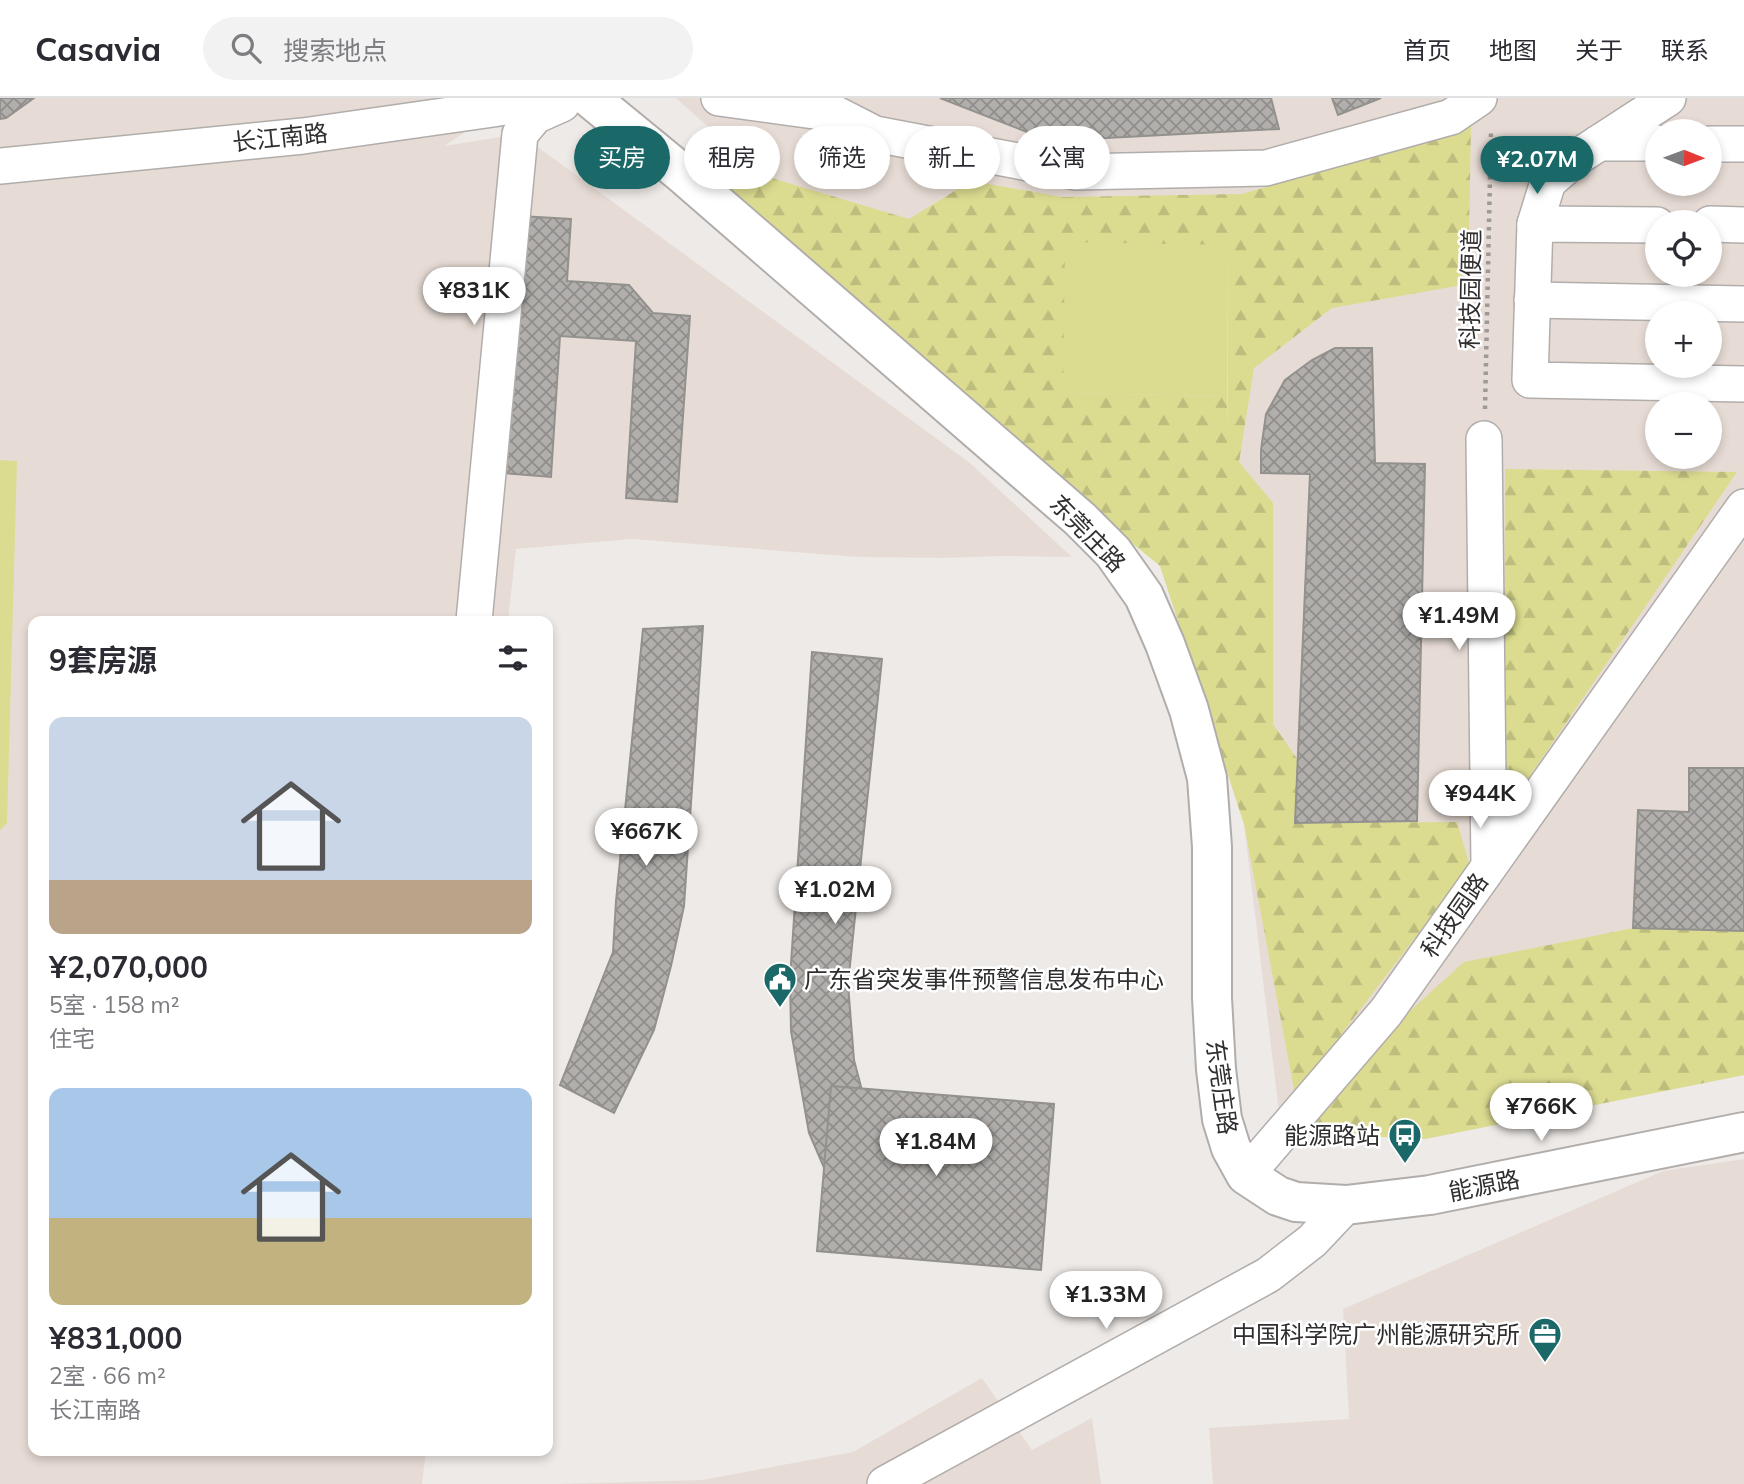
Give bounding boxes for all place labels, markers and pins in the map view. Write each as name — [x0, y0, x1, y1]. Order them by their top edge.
pin: ¥2.07M — [1480, 136, 1594, 196]
pin: ¥831K — [425, 268, 523, 327]
pin: ¥1.49M — [1402, 592, 1516, 652]
pin: ¥944K — [1431, 770, 1529, 830]
pin: ¥667K — [597, 808, 695, 868]
pin: ¥1.02M — [778, 866, 892, 926]
public building icon: 广东省突发事件预警信息发布中心 — [761, 960, 799, 1009]
place label: 广东省突发事件预警信息发布中心 — [804, 964, 1164, 994]
pin: ¥766K — [1492, 1084, 1590, 1143]
bus stop icon: 能源路站 — [1386, 1116, 1424, 1165]
pin: ¥1.84M — [879, 1118, 993, 1178]
place label: 能源路站 — [1284, 1120, 1380, 1150]
pin: ¥1.33M — [1049, 1272, 1163, 1331]
office icon: 中国科学院广州能源研究所 — [1526, 1315, 1564, 1364]
place label: 中国科学院广州能源研究所 — [1232, 1319, 1520, 1349]

